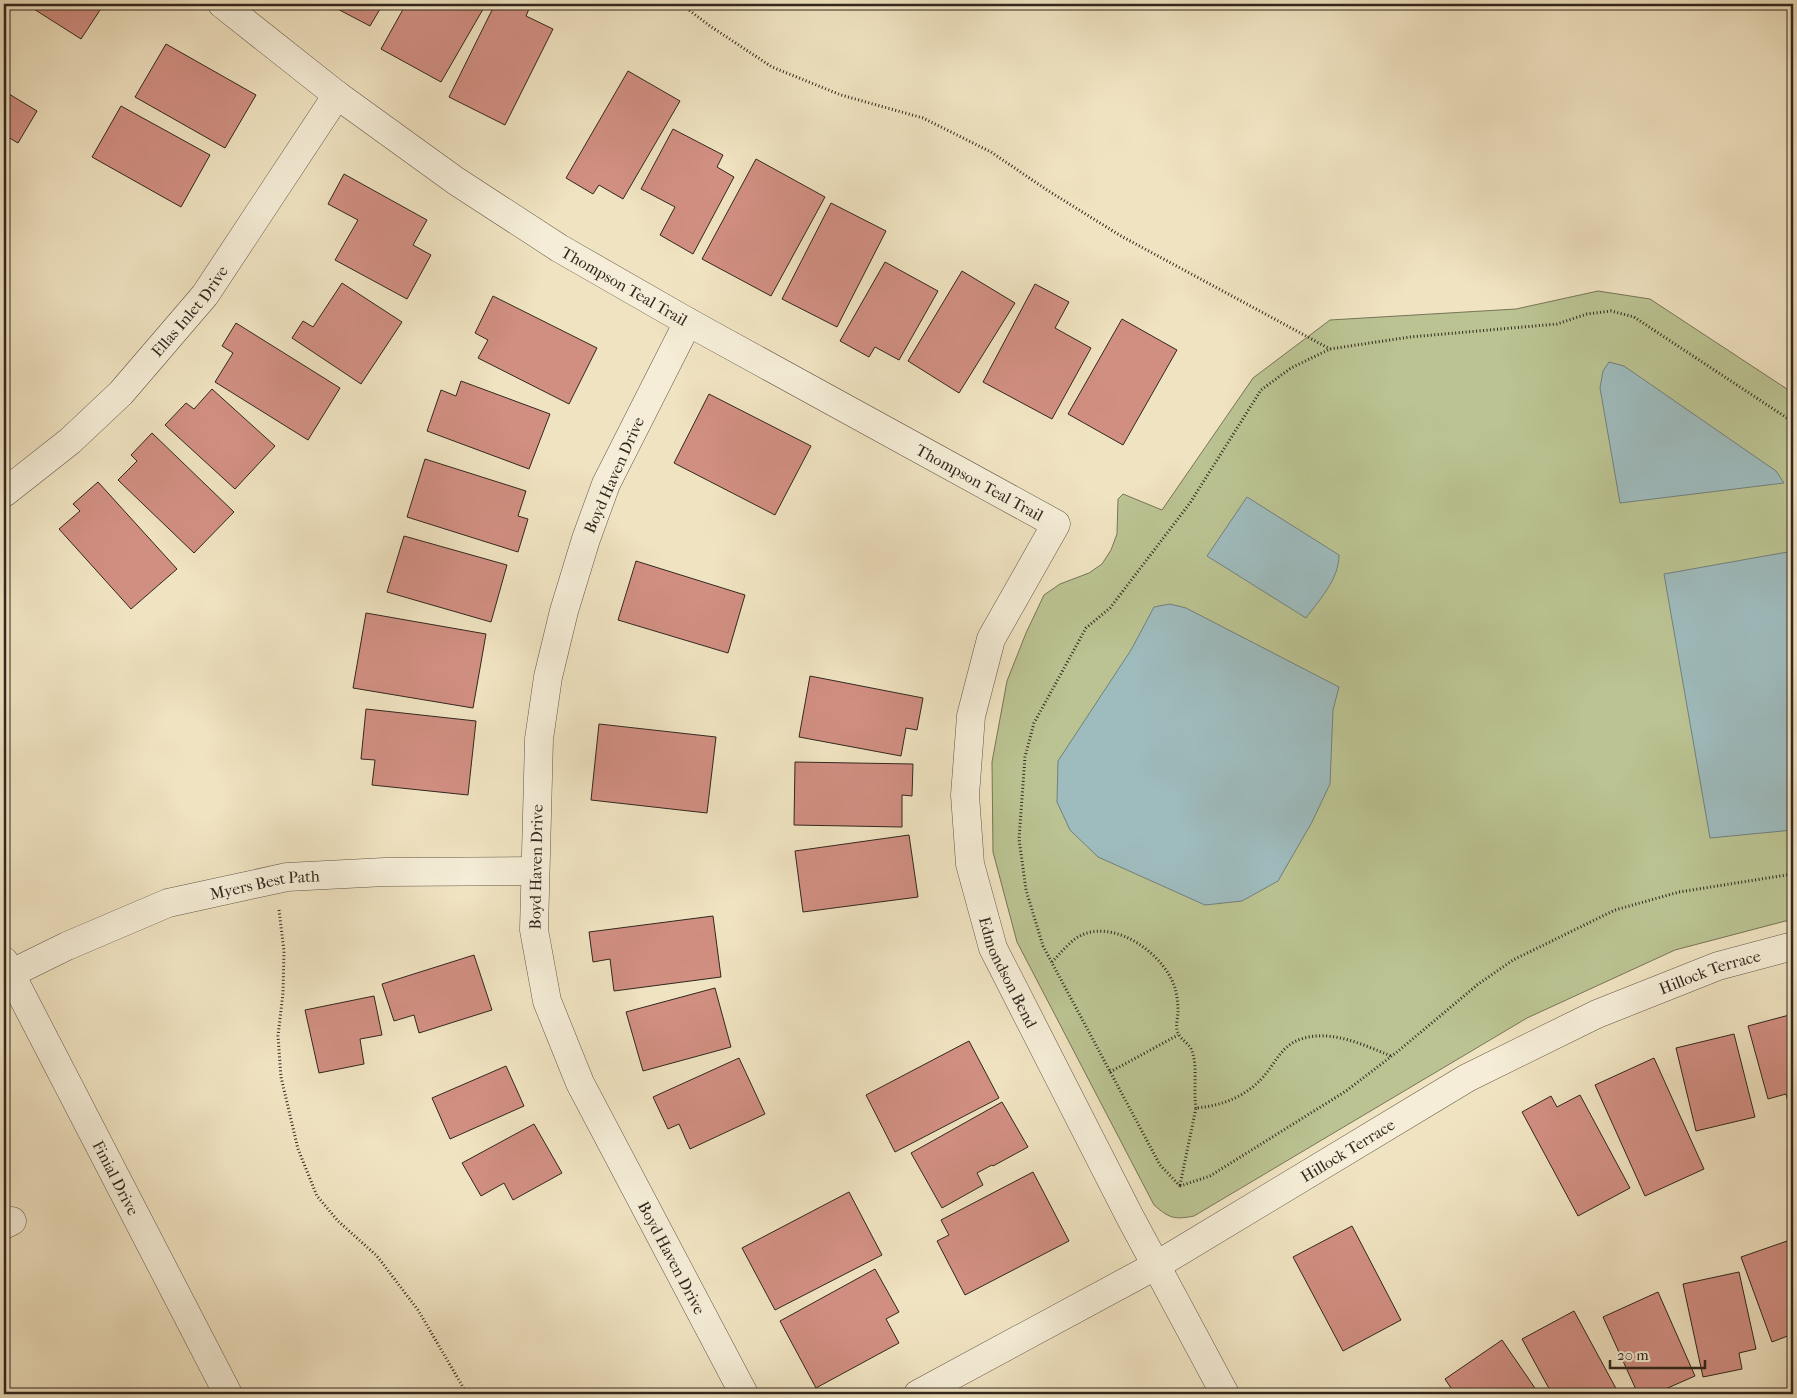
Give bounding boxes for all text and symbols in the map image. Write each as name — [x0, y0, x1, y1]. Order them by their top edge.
street label: Thompson Teal Trail — [558, 242, 692, 330]
street label: Ellas Inlet Drive — [147, 262, 231, 360]
street label: Boyd Haven Drive — [580, 414, 648, 536]
street label: Thompson Teal Trail — [913, 440, 1047, 525]
street label: Boyd Haven Drive — [525, 804, 547, 930]
street label: Myers Best Path — [208, 866, 320, 903]
street label: Edmondson Bend — [975, 914, 1042, 1031]
street label: Hillock Terrace — [1656, 946, 1763, 998]
street label: Hillock Terrace — [1297, 1114, 1398, 1186]
street label: Finial Drive — [89, 1137, 143, 1218]
street label: Boyd Haven Drive — [634, 1198, 710, 1318]
scale bar — [1610, 1338, 1704, 1370]
text: 20 m — [1617, 1346, 1649, 1364]

